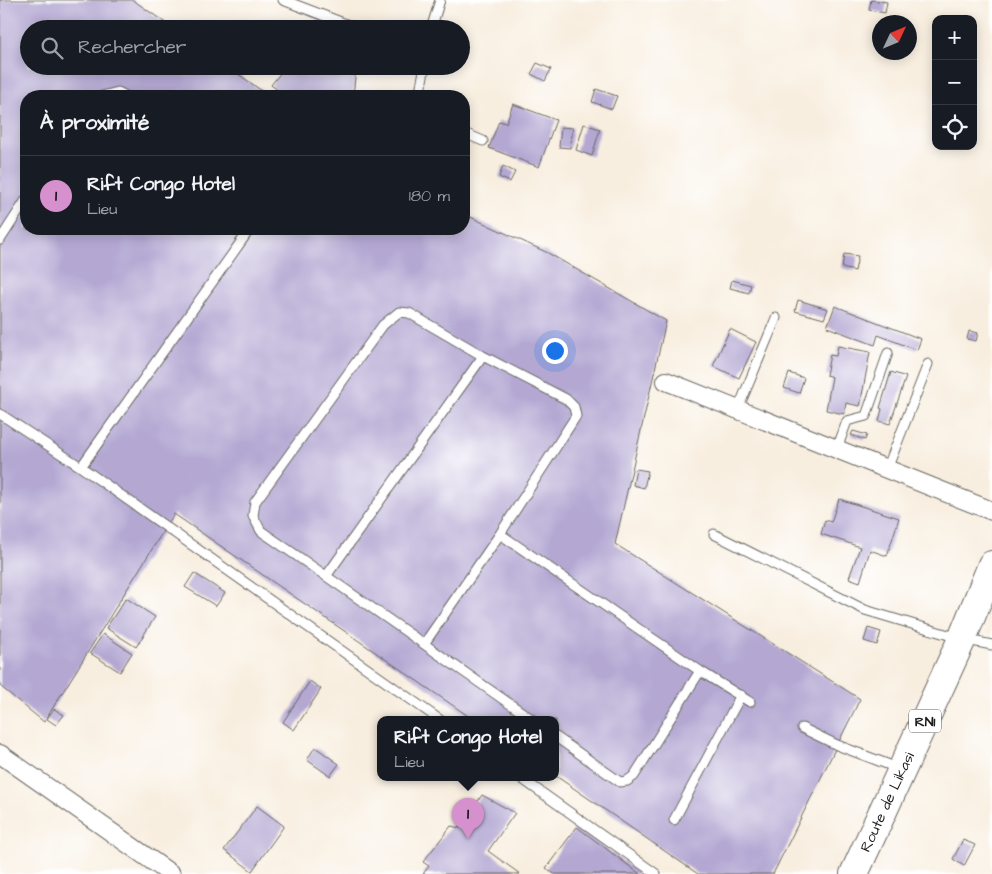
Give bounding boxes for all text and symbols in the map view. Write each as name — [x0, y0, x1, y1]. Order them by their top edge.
north arrow — [872, 15, 917, 60]
map controls — [932, 15, 977, 150]
button: + — [932, 15, 977, 60]
search box — [20, 20, 470, 75]
icon: search — [38, 34, 66, 62]
text: Rechercher — [78, 34, 186, 61]
button: − — [932, 60, 977, 105]
button: locate — [932, 105, 977, 150]
text: À proximité — [40, 108, 149, 137]
text: Rift Congo Hotel — [87, 171, 235, 198]
text: 1 — [55, 185, 57, 207]
text: 180 m — [409, 185, 450, 207]
text: Lieu — [87, 198, 117, 220]
your location — [542, 338, 568, 364]
road number: RN1 — [909, 709, 941, 732]
popup — [377, 716, 559, 781]
text: Rift Congo Hotel — [394, 724, 542, 751]
street label: Route de Likasi — [855, 748, 920, 856]
text: Lieu — [394, 751, 424, 773]
pin: 1 — [452, 798, 484, 839]

